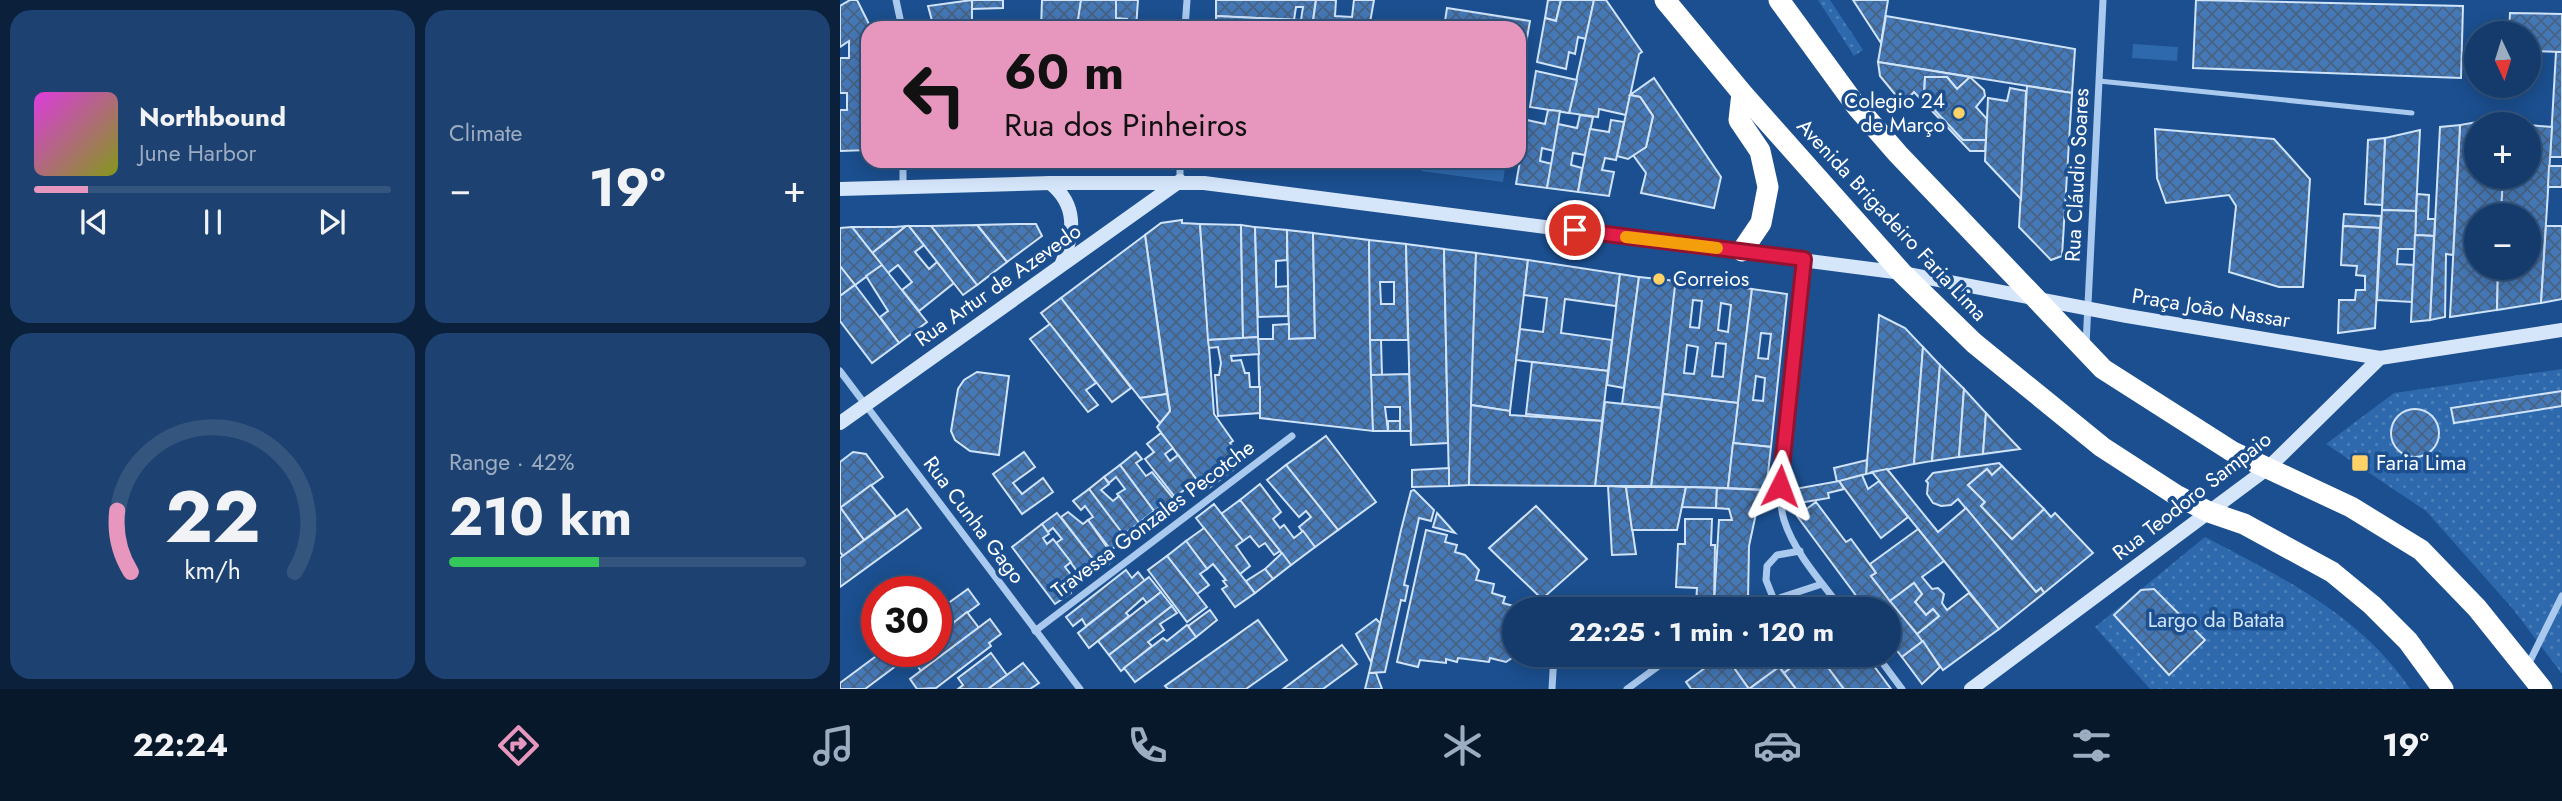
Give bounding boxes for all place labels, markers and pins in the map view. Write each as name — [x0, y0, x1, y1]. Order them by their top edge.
place label: Colegio 24 de Março — [1844, 86, 1945, 140]
marker: Colegio 24 de Março — [1951, 105, 1967, 121]
pin — [1545, 200, 1605, 260]
place label: Correios — [1673, 264, 1749, 294]
marker: Correios — [1651, 271, 1667, 287]
place label: Faria Lima — [2376, 448, 2466, 478]
marker: Faria Lima — [2350, 453, 2370, 473]

